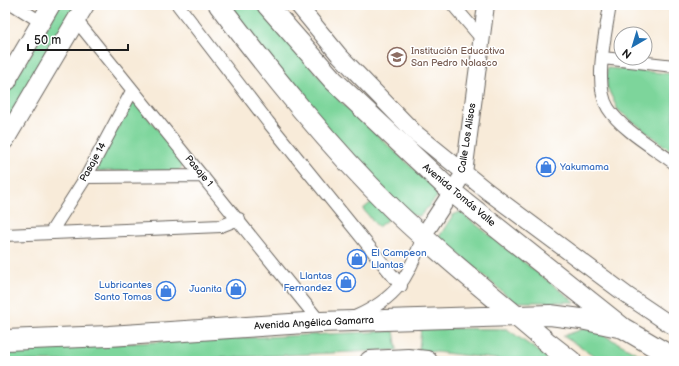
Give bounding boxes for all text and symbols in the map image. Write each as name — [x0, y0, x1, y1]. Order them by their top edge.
scale bar — [28, 26, 128, 52]
north arrow — [613, 26, 653, 66]
text: 50 m — [34, 33, 61, 48]
place label: Institución Educativa San Pedro Nolasco — [411, 45, 505, 69]
school or university icon: Institución Educativa San Pedro Nolasco — [386, 46, 408, 68]
text: N — [620, 46, 634, 61]
street label: Calle Los Alisos — [456, 102, 478, 174]
street label: Pasaje 14 — [77, 140, 109, 184]
street label: Pasaje 1 — [182, 153, 216, 189]
shop icon: Yakumama — [535, 156, 557, 178]
street label: Avenida Tomás Valle — [420, 161, 498, 229]
place label: Yakumama — [559, 161, 609, 173]
place label: El Campeon Llantas — [371, 247, 427, 271]
shop icon: El Campeon Llantas — [346, 248, 368, 270]
place label: Llantas Fernandez — [283, 270, 332, 294]
shop icon: Llantas Fernandez — [335, 271, 357, 293]
shop icon: Juanita — [225, 278, 247, 300]
place label: Lubricantes Santo Tomas — [94, 279, 152, 303]
shop icon: Lubricantes Santo Tomas — [155, 280, 177, 302]
place label: Juanita — [189, 283, 222, 295]
street label: Avenida Angélica Gamarra — [254, 314, 375, 332]

